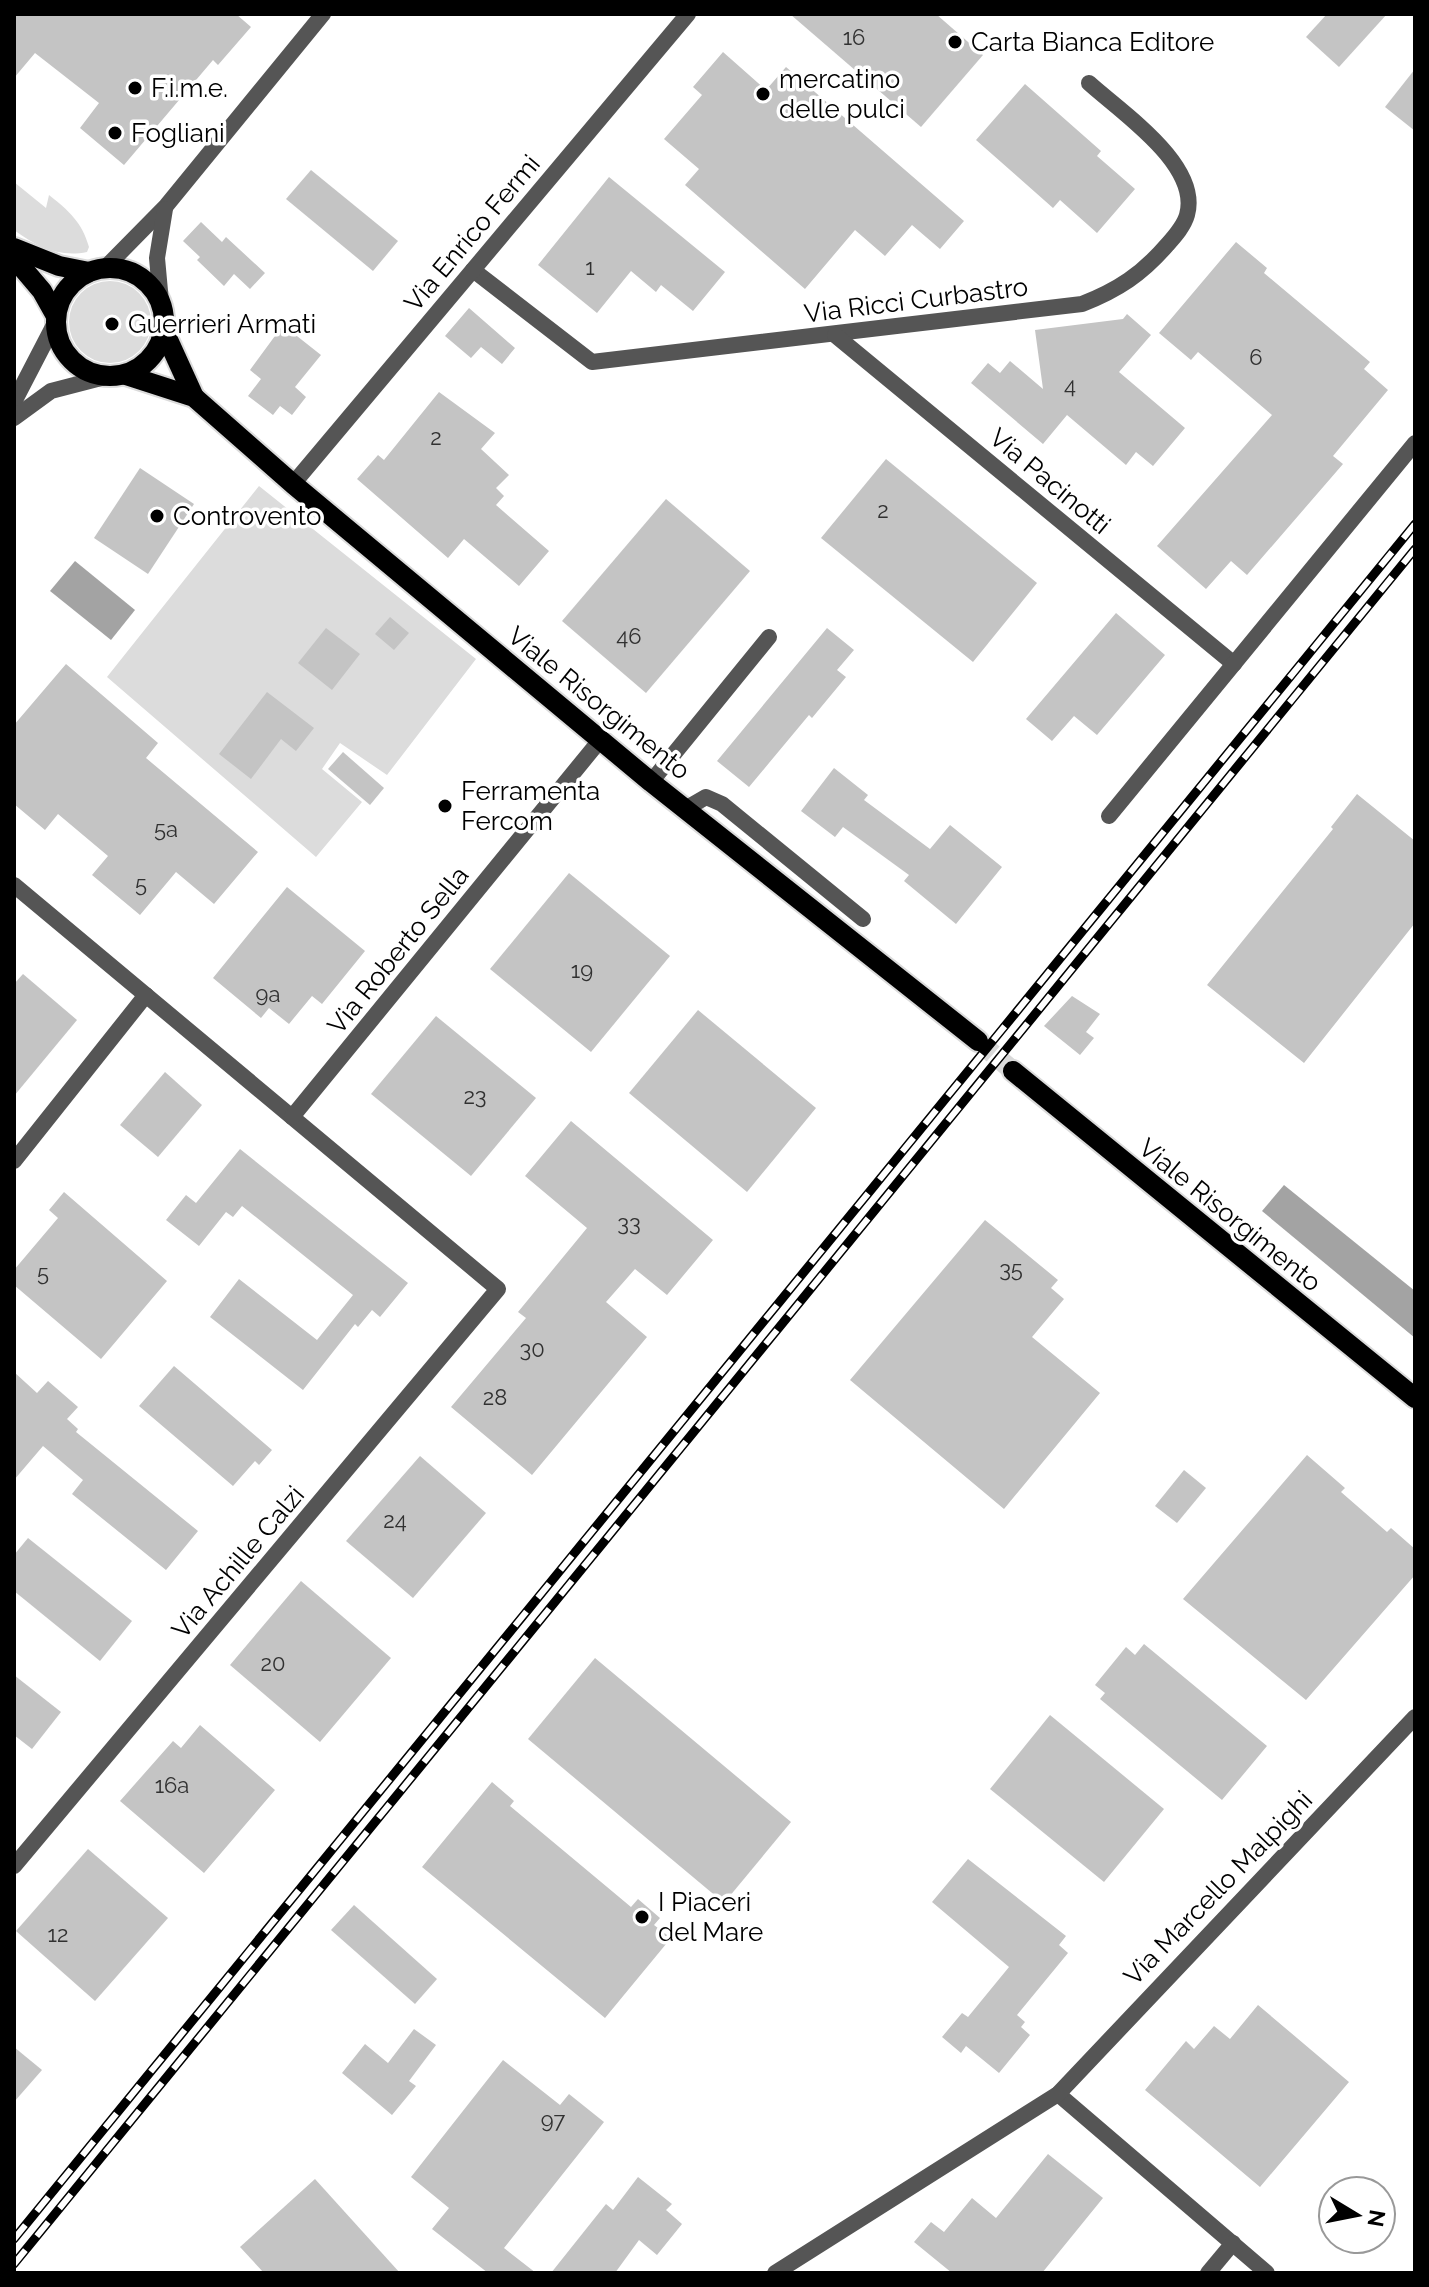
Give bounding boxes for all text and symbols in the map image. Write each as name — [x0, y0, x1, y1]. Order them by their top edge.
house number: 16 — [843, 24, 865, 50]
place label: Carta Bianca Editore — [971, 27, 1214, 57]
marker: Carta Bianca Editore — [946, 33, 964, 51]
place label: mercatino delle pulci — [779, 64, 905, 124]
place label: F.i.m.e. — [151, 73, 228, 103]
marker: F.i.m.e. — [126, 79, 144, 97]
marker: mercatino delle pulci — [754, 85, 772, 103]
place label: Fogliani — [131, 118, 225, 148]
marker: Fogliani — [106, 124, 124, 142]
street label: Via Enrico Fermi — [398, 149, 546, 317]
house number: 1 — [585, 254, 595, 280]
street label: Via Ricci Curbastro — [802, 271, 1030, 329]
place label: Guerrieri Armati — [128, 309, 316, 339]
marker: Guerrieri Armati — [103, 315, 121, 333]
house number: 6 — [1249, 344, 1263, 370]
house number: 4 — [1064, 372, 1076, 398]
street label: Via Pacinotti — [984, 422, 1116, 540]
house number: 2 — [430, 424, 442, 450]
house number: 2 — [877, 497, 889, 523]
place label: Controvento — [173, 501, 321, 531]
marker: Controvento — [148, 507, 166, 525]
street label: Viale Risorgimento — [502, 620, 696, 786]
house number: 46 — [616, 623, 642, 649]
place label: Ferramenta Fercom — [461, 776, 600, 836]
marker: Ferramenta Fercom — [436, 797, 454, 815]
house number: 5a — [154, 816, 178, 842]
street label: Via Roberto Sella — [321, 860, 475, 1040]
house number: 5 — [135, 871, 147, 897]
house number: 19 — [571, 957, 593, 983]
house number: 9a — [256, 981, 280, 1007]
house number: 23 — [463, 1083, 487, 1109]
street label: Viale Risorgimento — [1133, 1132, 1327, 1298]
house number: 33 — [617, 1210, 641, 1236]
house number: 35 — [999, 1256, 1023, 1282]
house number: 5 — [37, 1260, 49, 1286]
house number: 30 — [519, 1336, 545, 1362]
house number: 28 — [483, 1384, 507, 1410]
street label: Via Achille Calzi — [166, 1480, 310, 1644]
house number: 24 — [383, 1507, 407, 1533]
house number: 20 — [261, 1650, 285, 1676]
house number: 16a — [155, 1772, 189, 1798]
street label: Via Marcello Malpighi — [1118, 1785, 1318, 1991]
place label: I Piaceri del Mare — [658, 1887, 763, 1947]
marker: I Piaceri del Mare — [633, 1908, 651, 1926]
house number: 12 — [48, 1921, 68, 1947]
house number: 97 — [541, 2107, 565, 2133]
north arrow — [1317, 2175, 1397, 2255]
text: N — [1362, 2208, 1391, 2229]

